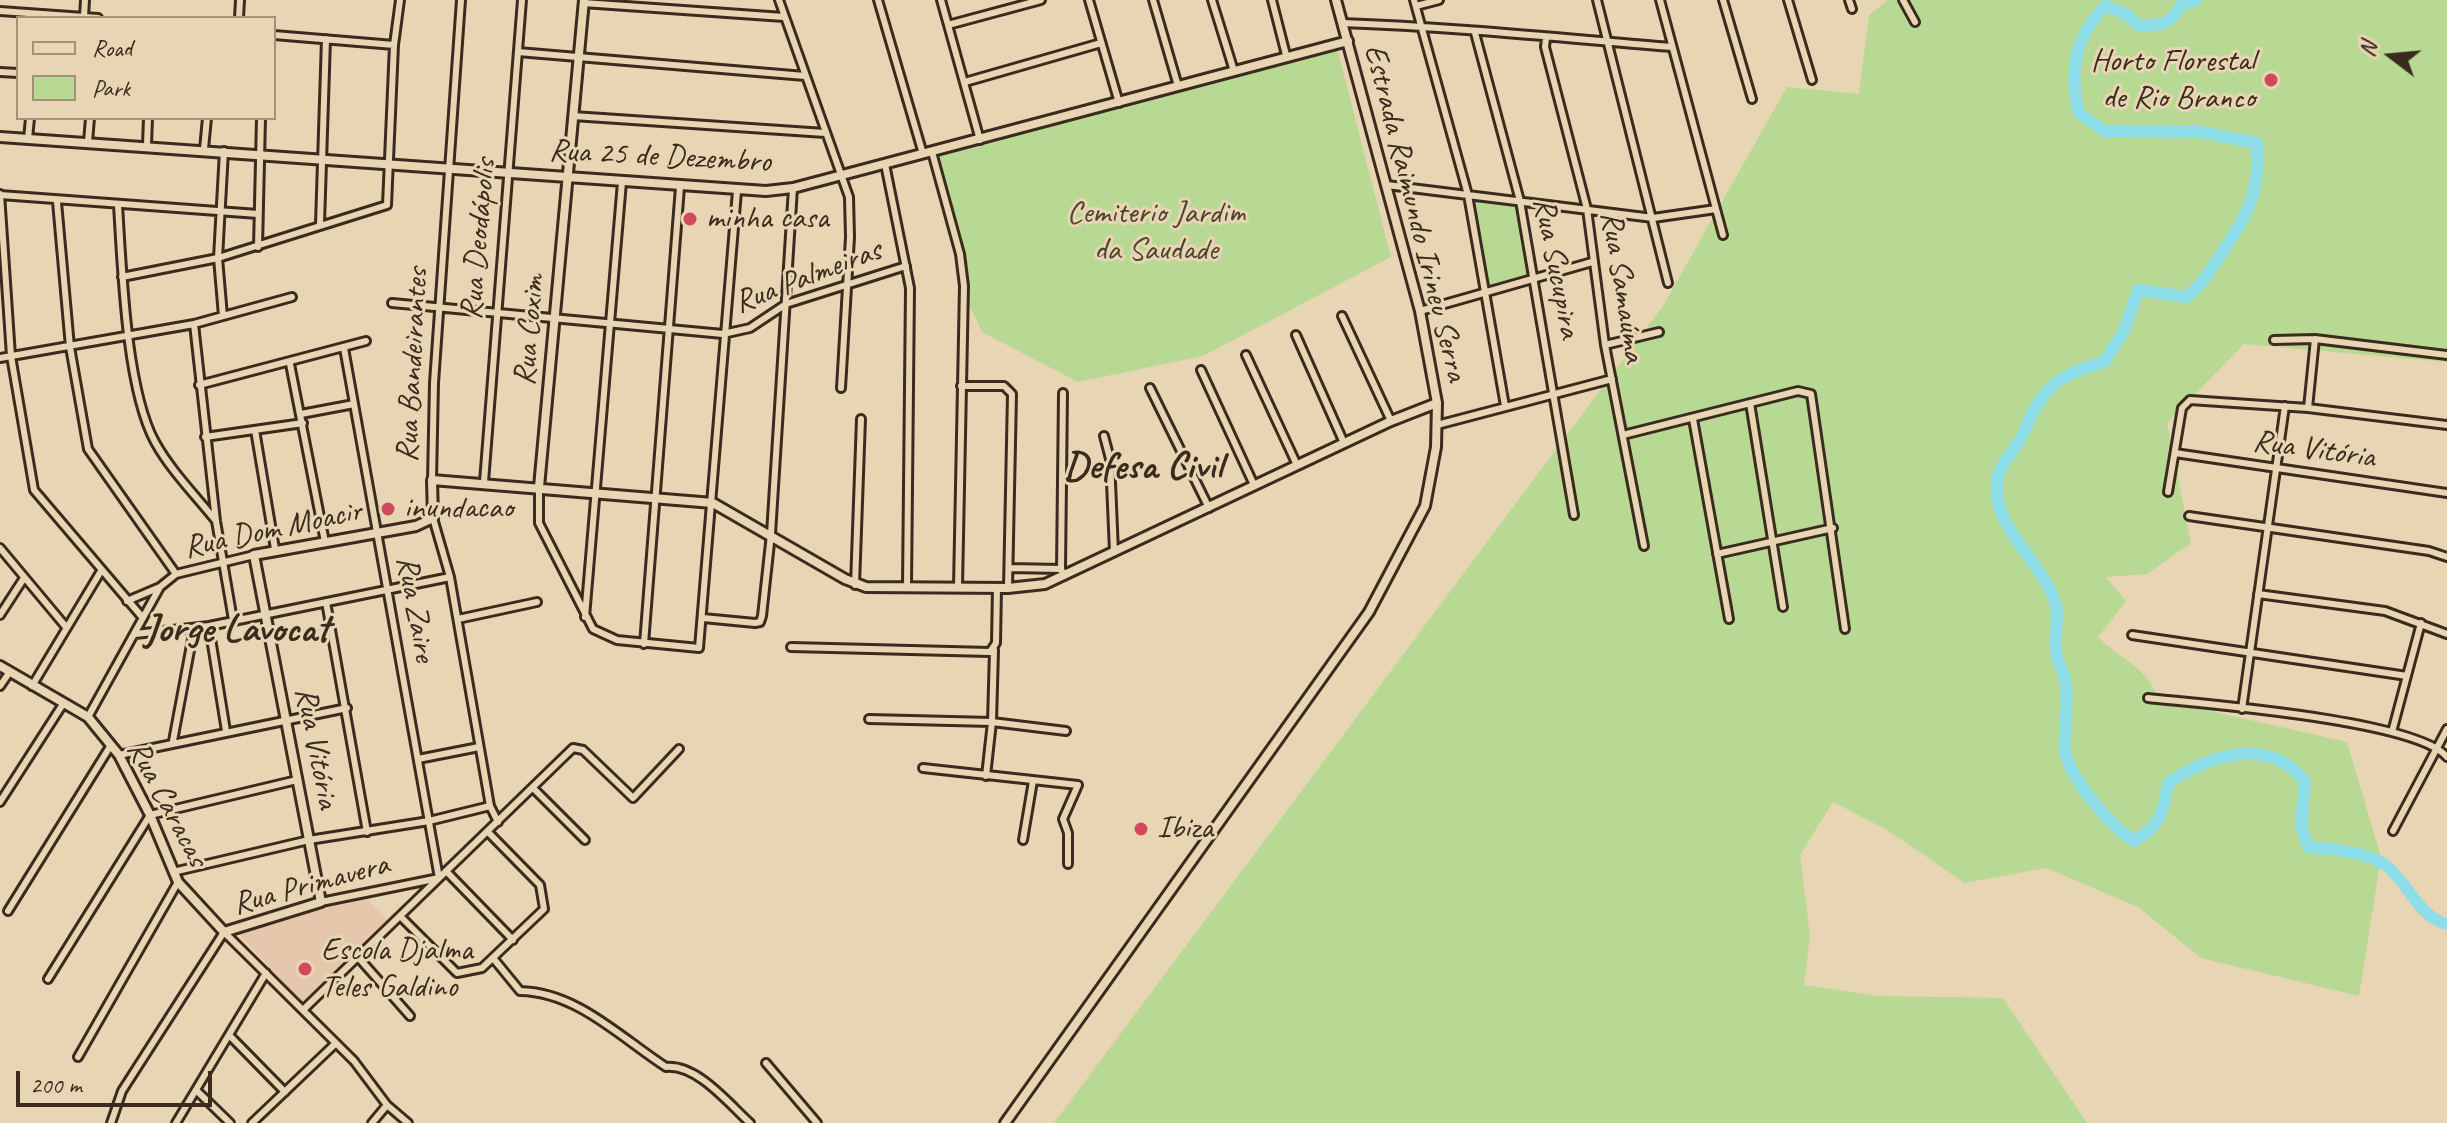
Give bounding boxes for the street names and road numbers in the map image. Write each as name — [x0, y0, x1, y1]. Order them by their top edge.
street label: Estrada Raimundo Irineu Serra — [1355, 41, 1475, 385]
street label: Rua 25 de Dezembro — [548, 132, 772, 182]
street label: Rua Deodápolis — [453, 157, 505, 321]
street label: Rua Sucupira — [1524, 195, 1588, 341]
street label: Rua Samaúma — [1591, 209, 1653, 365]
street label: Rua Palmeiras — [729, 231, 887, 323]
street label: Rua Bandeirantes — [389, 267, 437, 463]
street label: Rua Coxim — [506, 273, 554, 387]
street label: Rua Vitória — [2251, 422, 2377, 478]
street label: Rua Dom Moacir — [181, 492, 365, 568]
street label: Rua Zaire — [387, 553, 443, 665]
street label: Rua Vitória — [285, 684, 347, 812]
street label: Rua Caracas — [118, 734, 216, 874]
street label: Rua Primavera — [229, 846, 393, 924]

